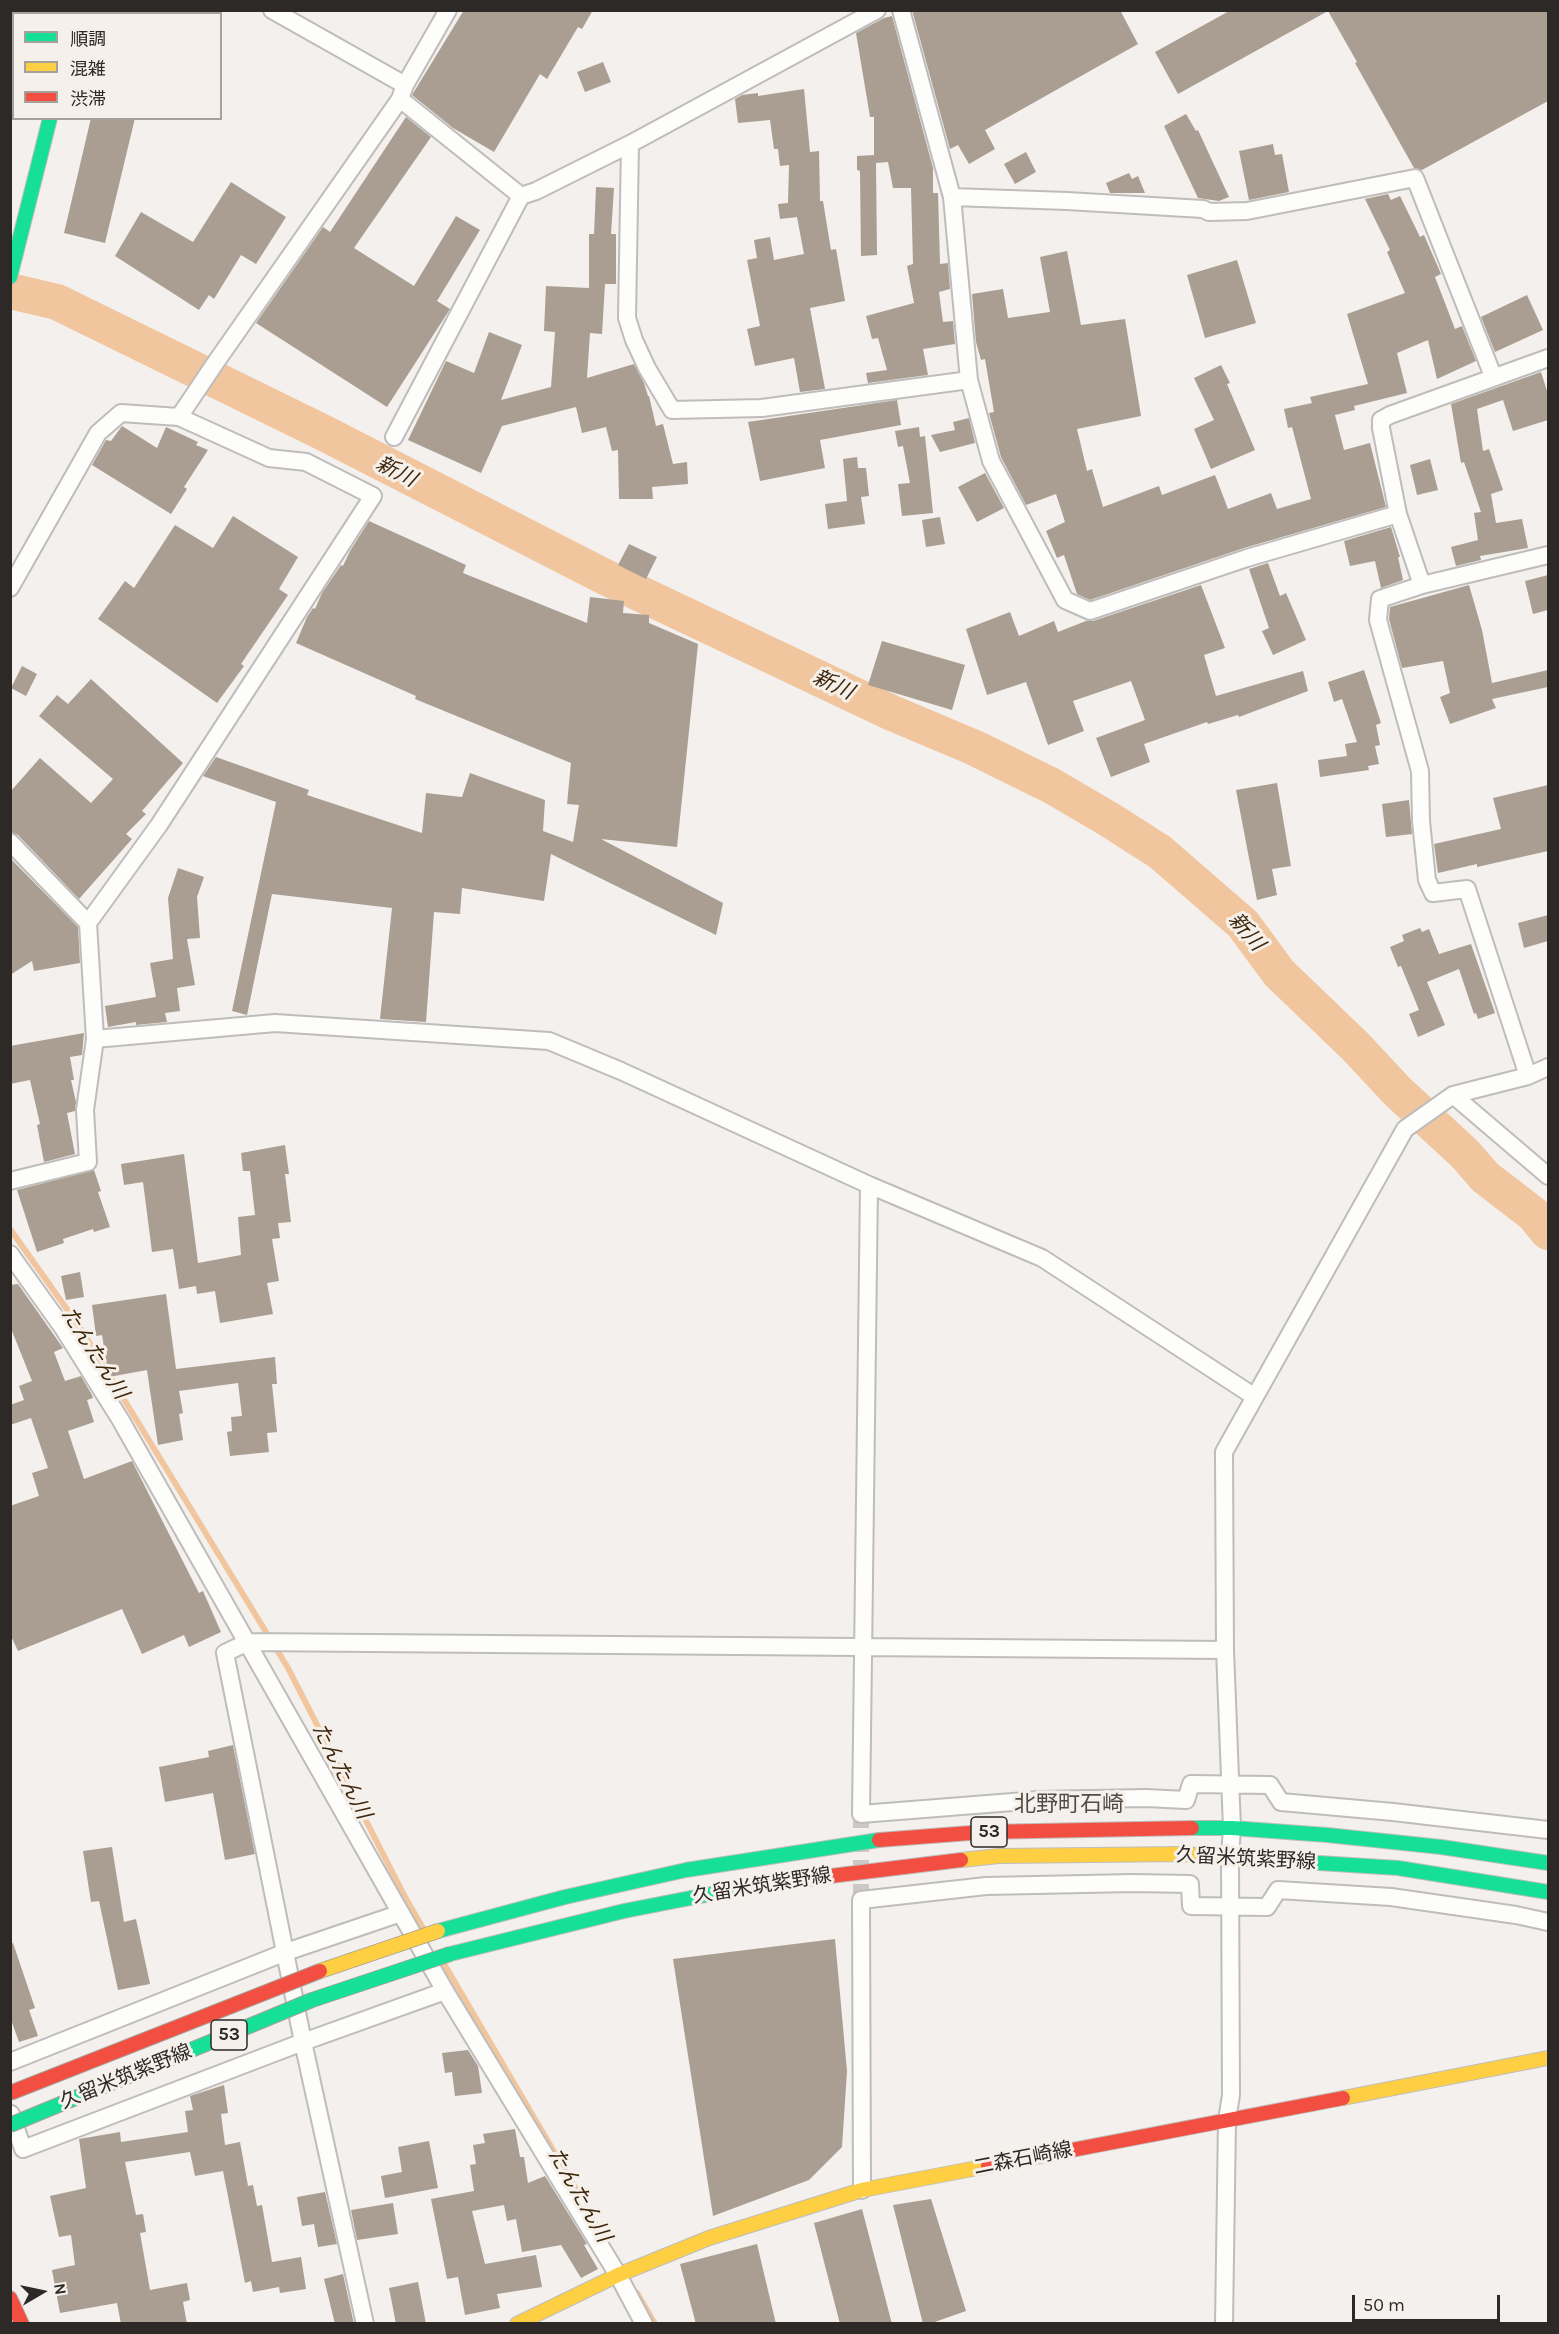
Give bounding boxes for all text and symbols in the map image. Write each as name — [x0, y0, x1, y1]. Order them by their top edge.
legend — [12, 12, 222, 120]
text: 順調 — [70, 28, 106, 50]
text: 混雑 — [70, 58, 106, 80]
text: 渋滞 — [70, 88, 106, 110]
water label: 新川 — [372, 451, 420, 493]
water label: 新川 — [809, 665, 857, 705]
water label: 新川 — [1223, 908, 1269, 956]
water label: たんたん川 — [55, 1302, 133, 1404]
water label: たんたん川 — [306, 1719, 376, 1823]
district label: 北野町石崎 — [1014, 1792, 1124, 1818]
road number: 53 — [971, 1817, 1007, 1847]
street label: 久留米筑紫野線 — [1175, 1843, 1317, 1875]
street label: 久留米筑紫野線 — [691, 1863, 833, 1909]
road number: 53 — [211, 2020, 247, 2050]
street label: 久留米筑紫野線 — [57, 2040, 195, 2114]
street label: 二森石崎線 — [972, 2138, 1074, 2180]
water label: たんたん川 — [542, 2143, 616, 2247]
north arrow — [12, 2262, 72, 2322]
text: N — [50, 2282, 71, 2296]
scale bar — [1355, 2283, 1504, 2321]
text: 50 m — [1363, 2294, 1405, 2316]

